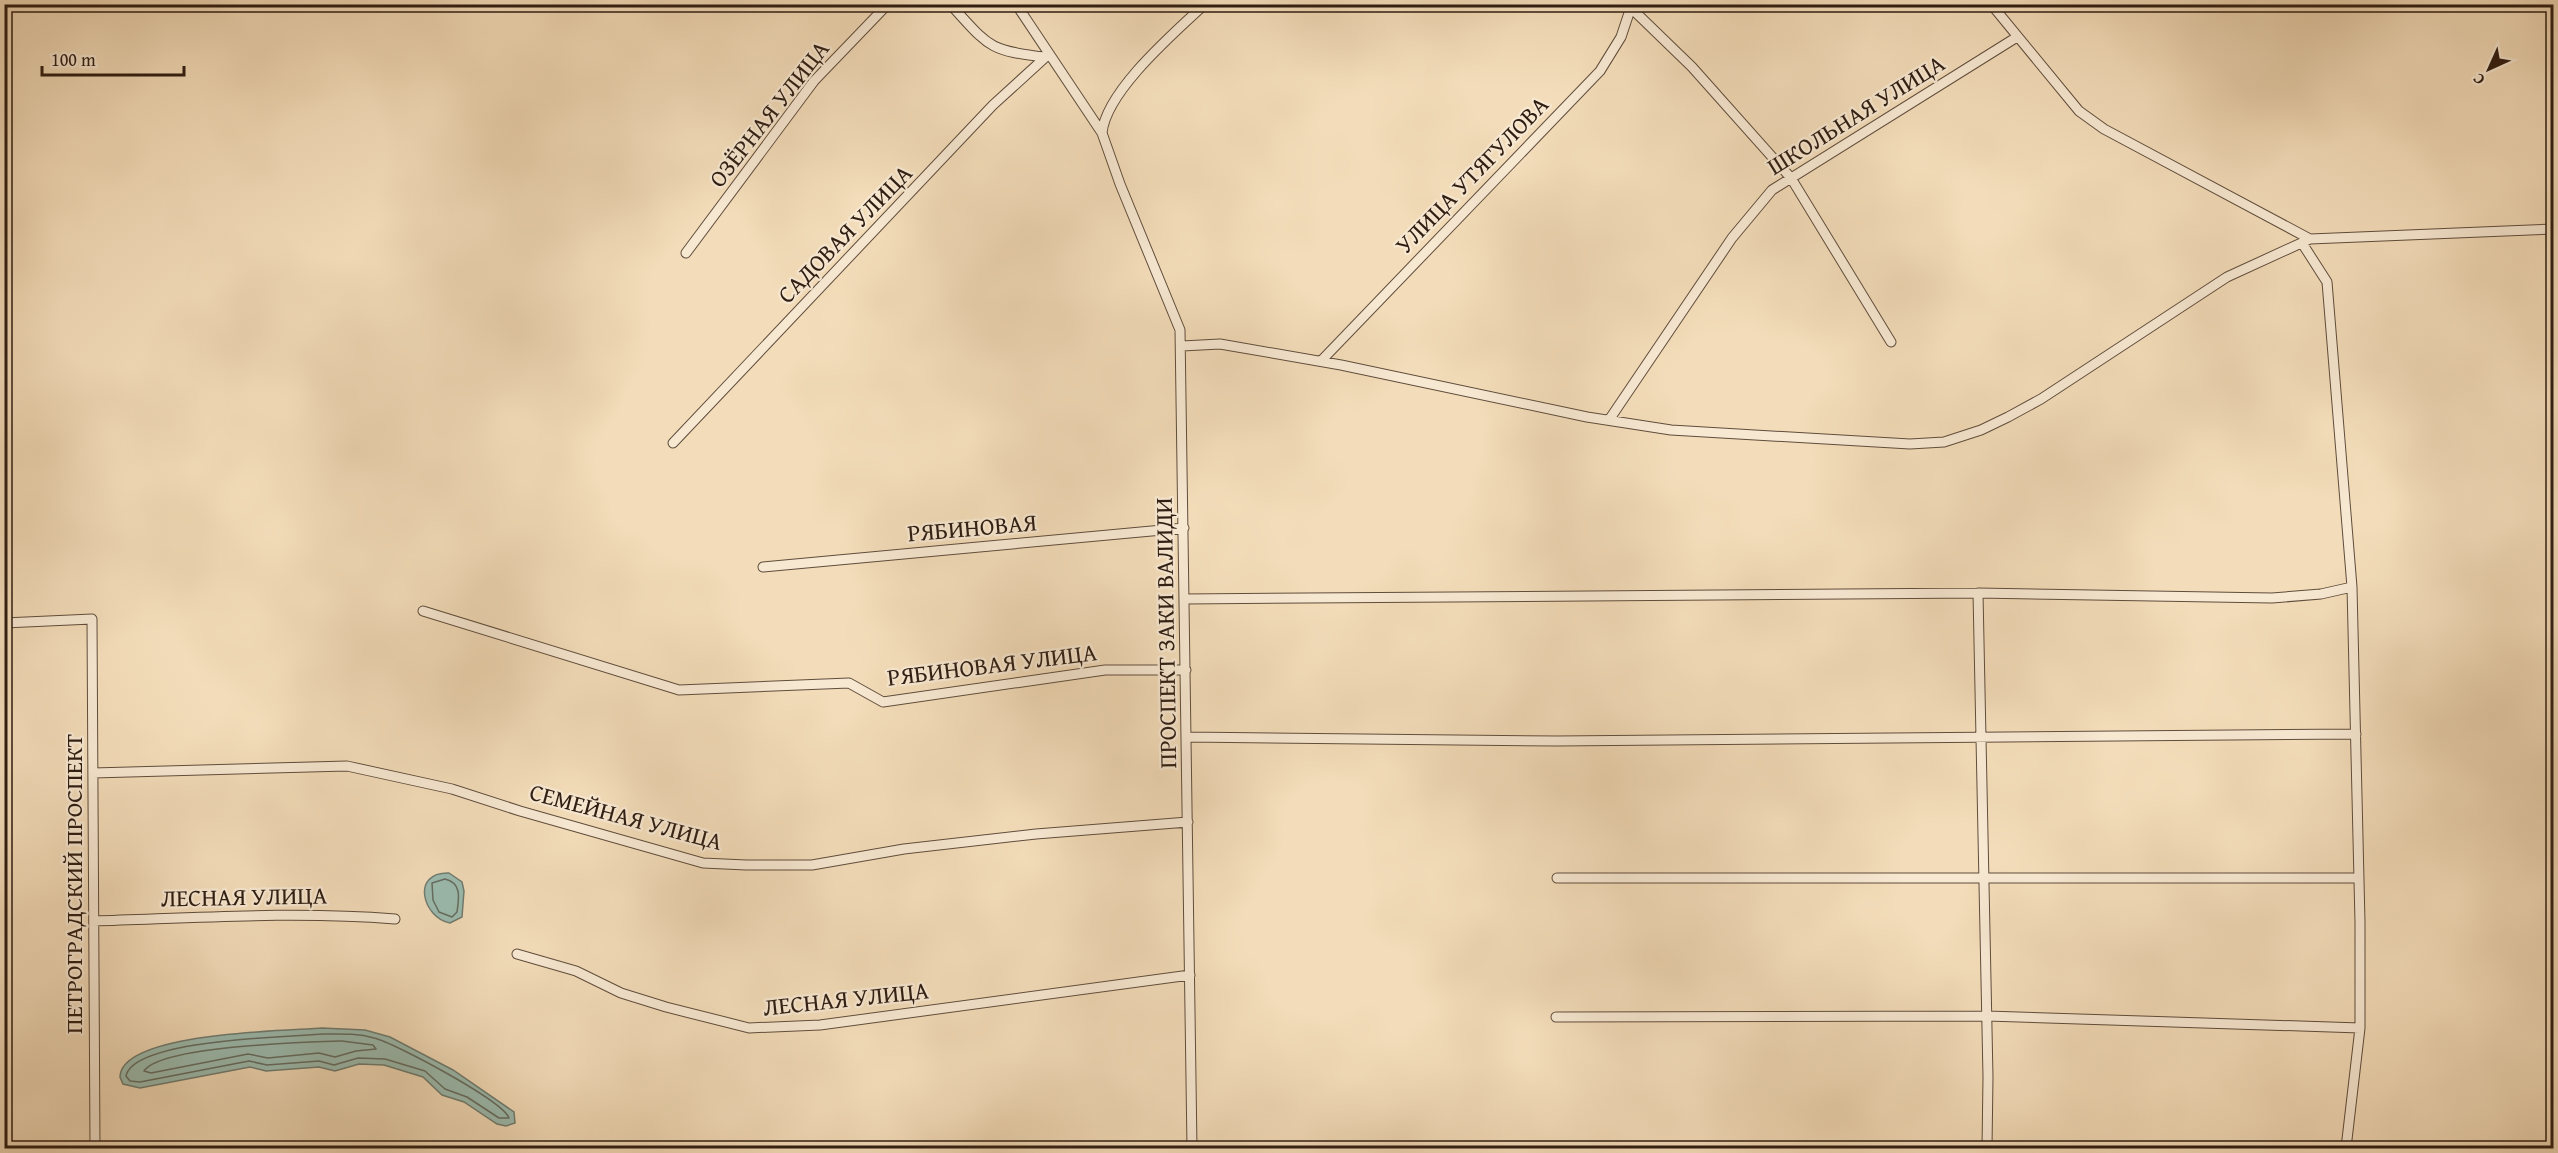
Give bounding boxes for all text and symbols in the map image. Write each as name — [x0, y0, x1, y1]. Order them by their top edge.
street label: ОЗЁРНАЯ УЛИЦА — [700, 32, 837, 195]
scale bar — [42, 39, 184, 77]
north arrow — [2459, 39, 2519, 99]
street label: ШКОЛЬНАЯ УЛИЦА — [1760, 45, 1952, 183]
text: 100 m — [51, 46, 96, 73]
text: С — [2467, 68, 2490, 91]
street label: УЛИЦА УТЯГУЛОВА — [1387, 87, 1557, 262]
street label: САДОВАЯ УЛИЦА — [769, 156, 920, 311]
street label: ПРОСПЕКТ ЗАКИ ВАЛИДИ — [1146, 497, 1185, 769]
street label: РЯБИНОВАЯ — [906, 504, 1038, 551]
street label: РЯБИНОВАЯ УЛИЦА — [885, 634, 1099, 695]
street label: ПЕТРОГРАДСКИЙ ПРОСПЕКТ — [56, 734, 91, 1034]
street label: СЕМЕЙНАЯ УЛИЦА — [526, 774, 727, 859]
street label: ЛЕСНАЯ УЛИЦА — [161, 878, 328, 915]
street label: ЛЕСНАЯ УЛИЦА — [761, 972, 931, 1025]

